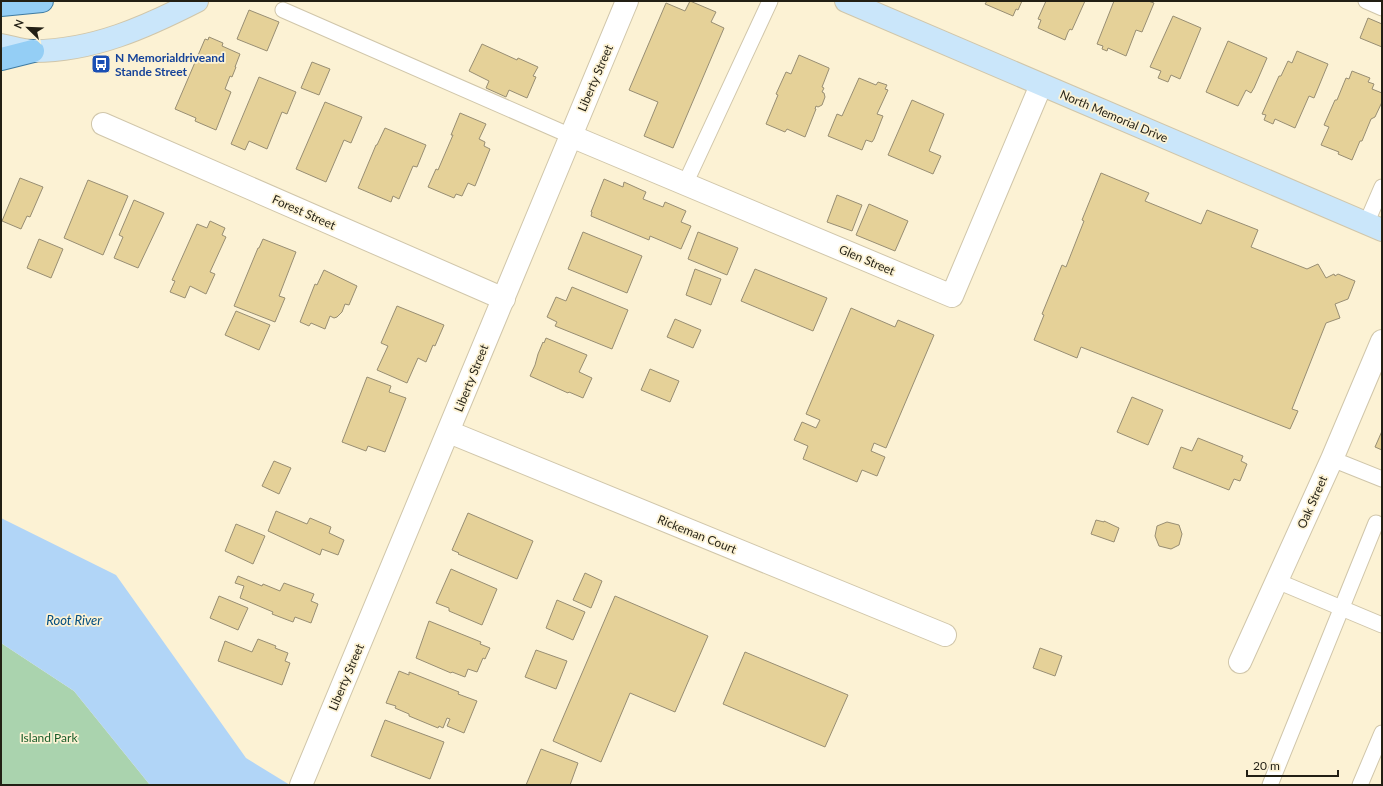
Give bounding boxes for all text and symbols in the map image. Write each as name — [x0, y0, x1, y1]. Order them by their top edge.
north arrow — [8, 8, 48, 48]
text: N — [11, 17, 26, 30]
street label: Liberty Street — [574, 42, 616, 114]
place label: N Memorialdriveand Stande Street — [115, 50, 225, 79]
bus stop icon: N Memorialdriveand Stande Street — [90, 53, 112, 75]
street label: North Memorial Drive — [1058, 86, 1170, 146]
street label: Forest Street — [270, 191, 339, 233]
street label: Glen Street — [837, 242, 898, 279]
street label: Liberty Street — [451, 341, 492, 414]
street label: Oak Street — [1294, 473, 1331, 531]
street label: Rickeman Court — [655, 511, 739, 557]
water label: Root River — [46, 612, 102, 628]
street label: Liberty Street — [325, 641, 367, 713]
park label: Island Park — [20, 730, 78, 745]
scale bar — [1247, 752, 1338, 778]
text: 20 m — [1253, 758, 1280, 773]

